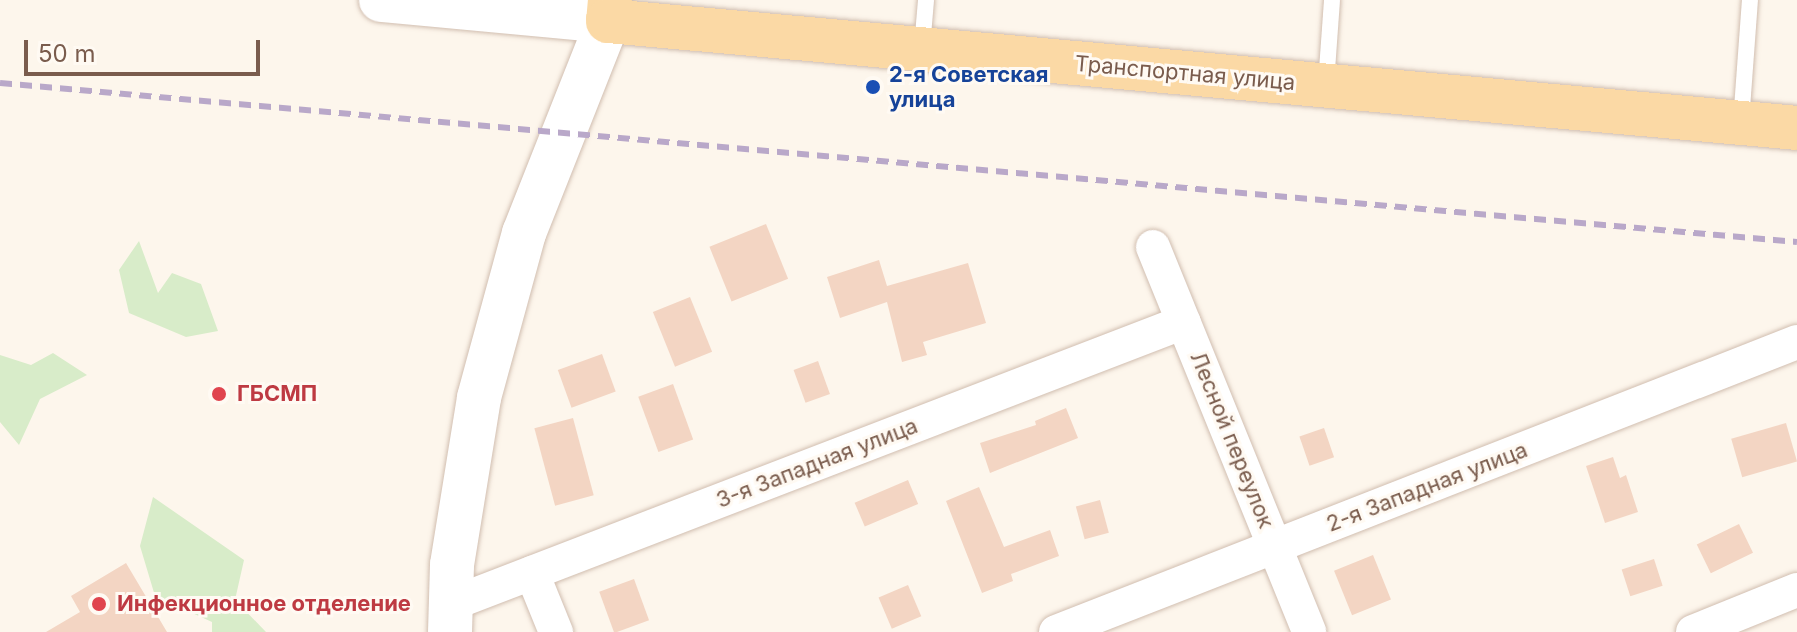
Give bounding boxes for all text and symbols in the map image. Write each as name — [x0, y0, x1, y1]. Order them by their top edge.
scale bar — [28, 24, 264, 74]
text: 50 m — [38, 39, 96, 68]
street label: Транспортная улица — [1074, 50, 1296, 96]
place label: 2-я Советская улица — [889, 61, 1049, 112]
marker: 2-я Советская улица — [864, 78, 882, 96]
street label: Лесной переулок — [1185, 348, 1279, 532]
place label: ГБСМП — [237, 381, 317, 407]
marker: ГБСМП — [208, 383, 230, 405]
street label: 3-я Западная улица — [713, 412, 921, 514]
street label: 2-я Западная улица — [1323, 436, 1531, 538]
place label: Инфекционное отделение — [117, 591, 411, 617]
marker: Инфекционное отделение — [88, 593, 110, 615]

